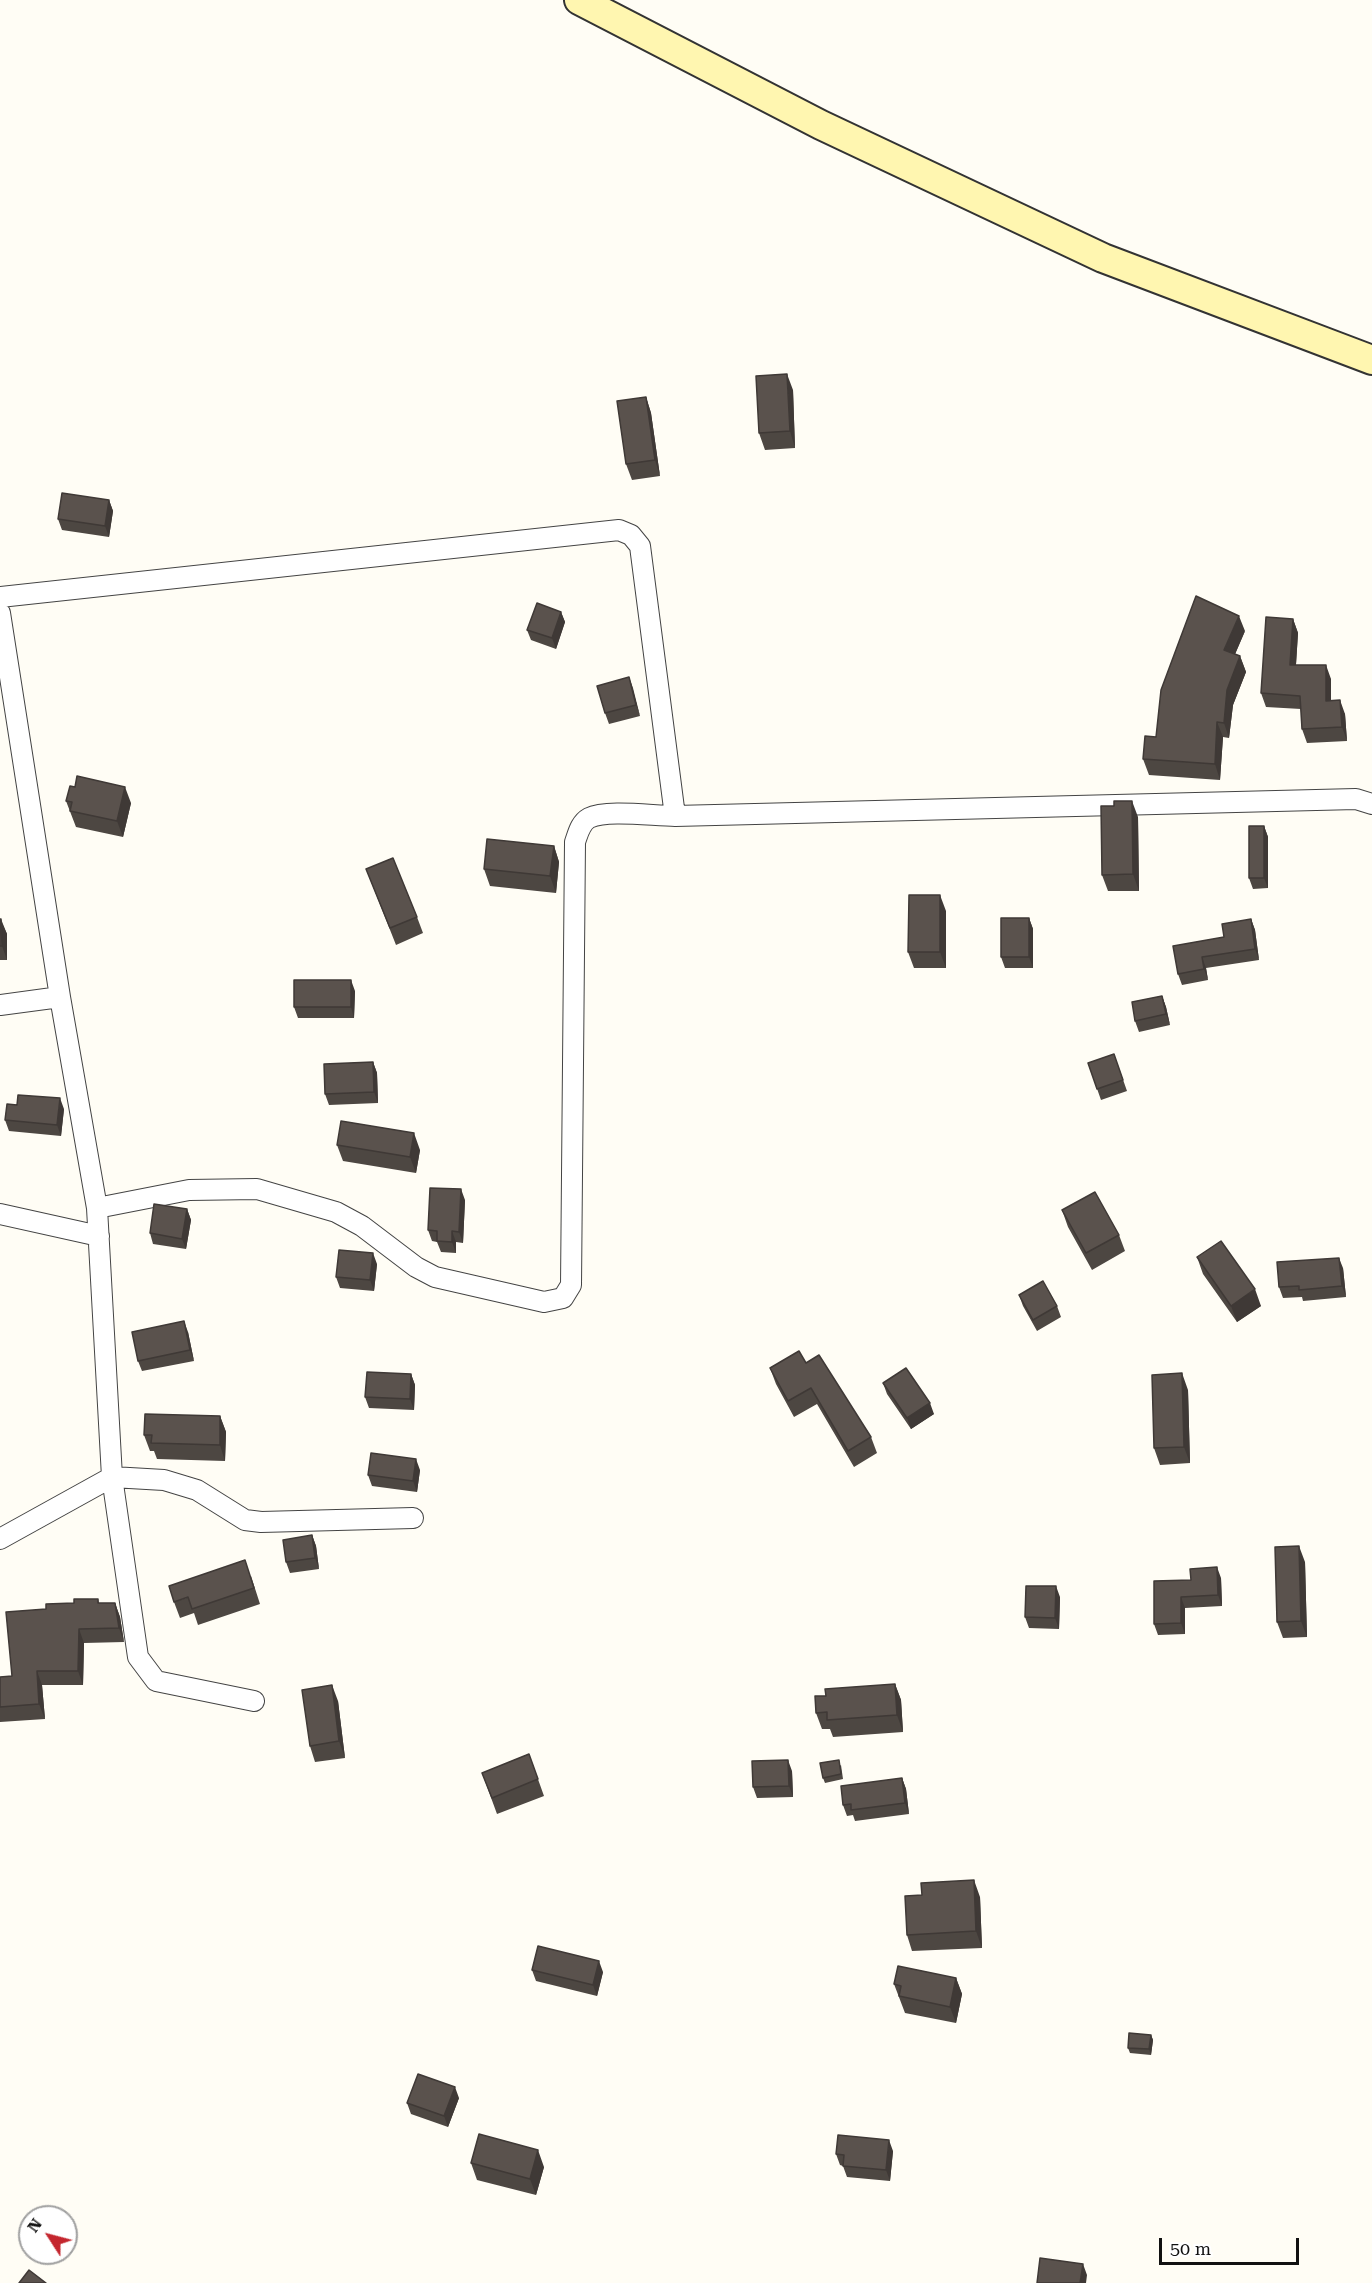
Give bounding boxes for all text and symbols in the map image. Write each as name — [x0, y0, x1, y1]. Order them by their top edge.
north arrow — [18, 2205, 78, 2265]
text: N — [23, 2215, 46, 2236]
scale bar — [1162, 2226, 1302, 2264]
text: 50 m — [1170, 2238, 1211, 2259]

